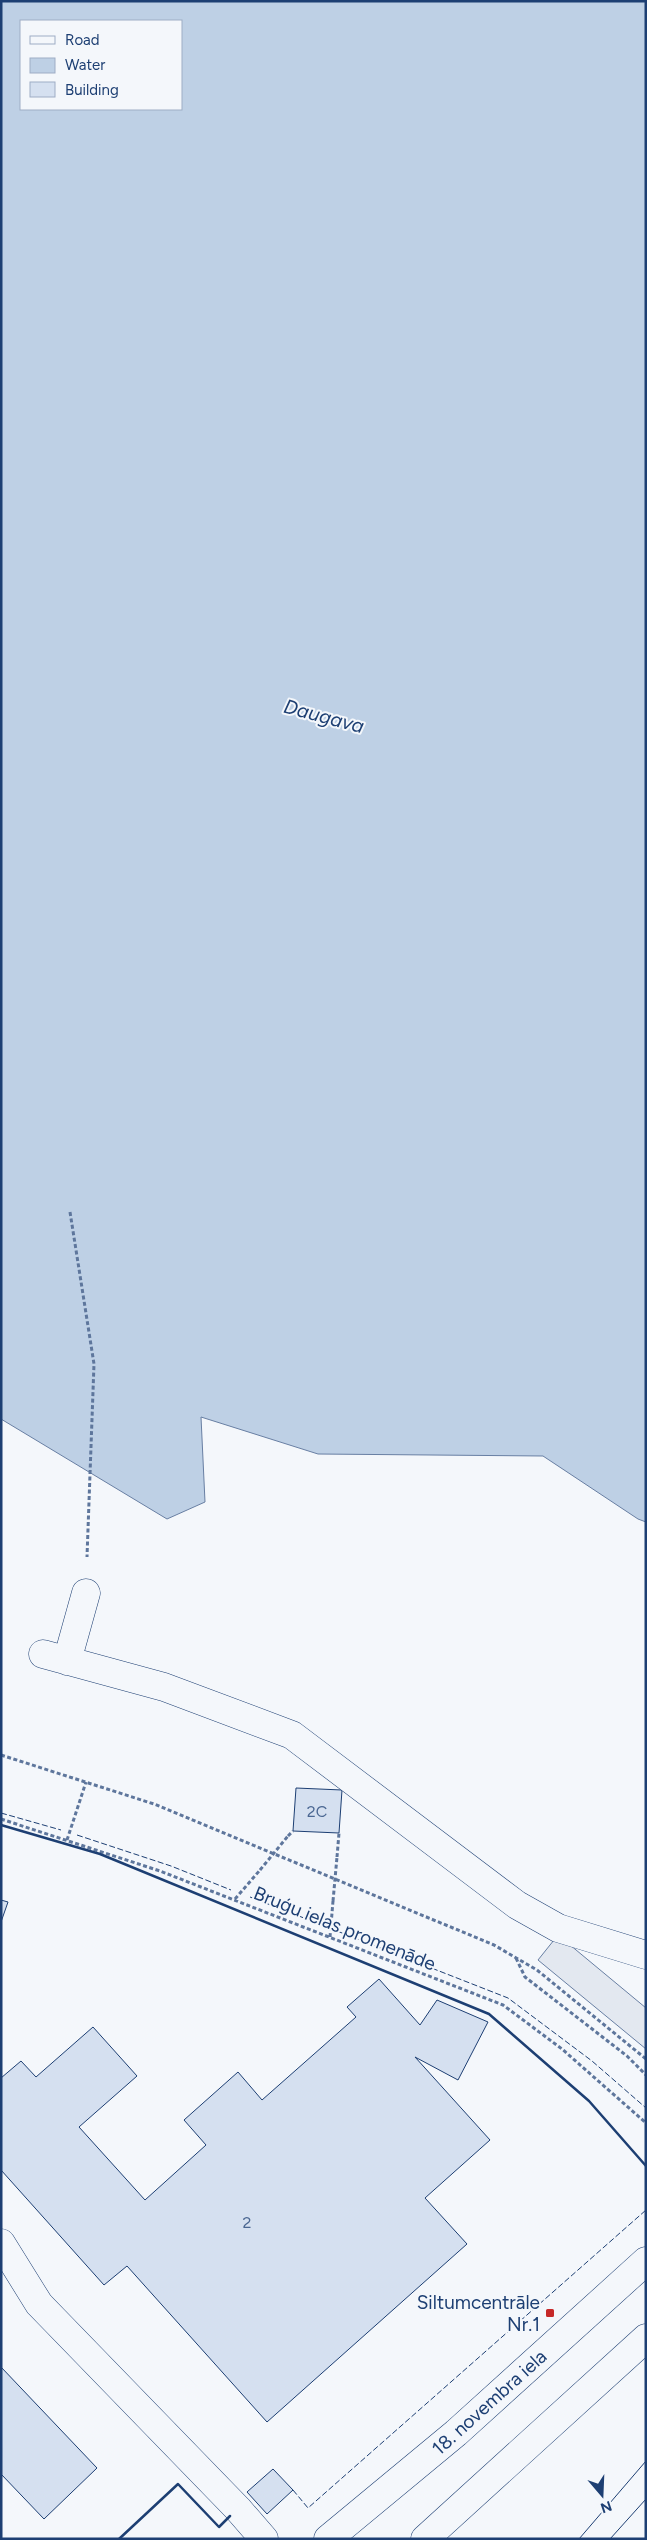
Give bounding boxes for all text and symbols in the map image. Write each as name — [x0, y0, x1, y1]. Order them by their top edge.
legend — [20, 20, 182, 110]
text: Road — [65, 31, 100, 49]
text: Water — [65, 56, 105, 74]
text: Building — [65, 81, 119, 99]
water label: Daugava — [281, 694, 367, 738]
house number: 2C — [307, 1802, 327, 1821]
street label: Bruģu ielas promenāde — [250, 1881, 439, 1976]
house number: 2 — [243, 2213, 251, 2232]
place label: Siltumcentrāle Nr.1 — [417, 2291, 540, 2336]
marker: Siltumcentrāle Nr.1 — [544, 2307, 556, 2319]
street label: 18. novembra iela — [427, 2345, 551, 2460]
north arrow — [577, 2470, 627, 2520]
text: N — [598, 2497, 614, 2517]

